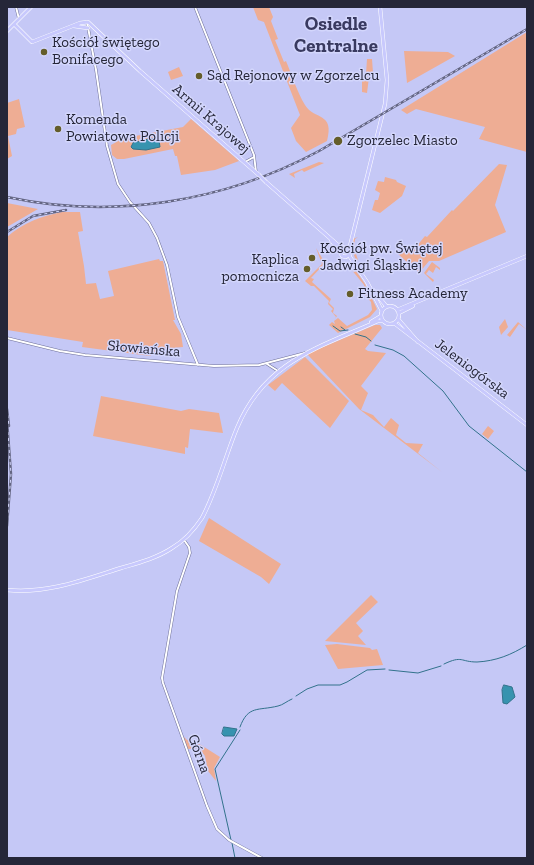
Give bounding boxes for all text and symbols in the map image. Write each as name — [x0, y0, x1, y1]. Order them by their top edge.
district label: Osiedle Centralne — [294, 14, 378, 58]
place label: Kościół świętego Bonifacego — [52, 34, 160, 69]
marker: Kościół świętego Bonifacego — [39, 47, 49, 57]
place label: Sąd Rejonowy w Zgorzelcu — [207, 67, 379, 85]
marker: Sąd Rejonowy w Zgorzelcu — [194, 71, 204, 81]
street label: Armii Krajowej — [168, 80, 254, 158]
place label: Komenda Powiatowa Policji — [66, 111, 179, 146]
marker: Komenda Powiatowa Policji — [53, 124, 63, 134]
place label: Zgorzelec Miasto — [347, 132, 458, 150]
marker: Zgorzelec Miasto — [332, 135, 344, 147]
place label: Kościół pw. Świętej Jadwigi Śląskiej — [320, 240, 443, 275]
place label: Kaplica pomocnicza — [222, 251, 299, 286]
marker: Kościół pw. Świętej Jadwigi Śląskiej — [307, 253, 317, 263]
marker: Kaplica pomocnicza — [302, 264, 312, 274]
place label: Fitness Academy — [358, 285, 468, 303]
marker: Fitness Academy — [345, 289, 355, 299]
street label: Jeleniogórska — [431, 335, 513, 403]
street label: Słowiańska — [107, 337, 181, 361]
street label: Górna — [184, 732, 214, 776]

